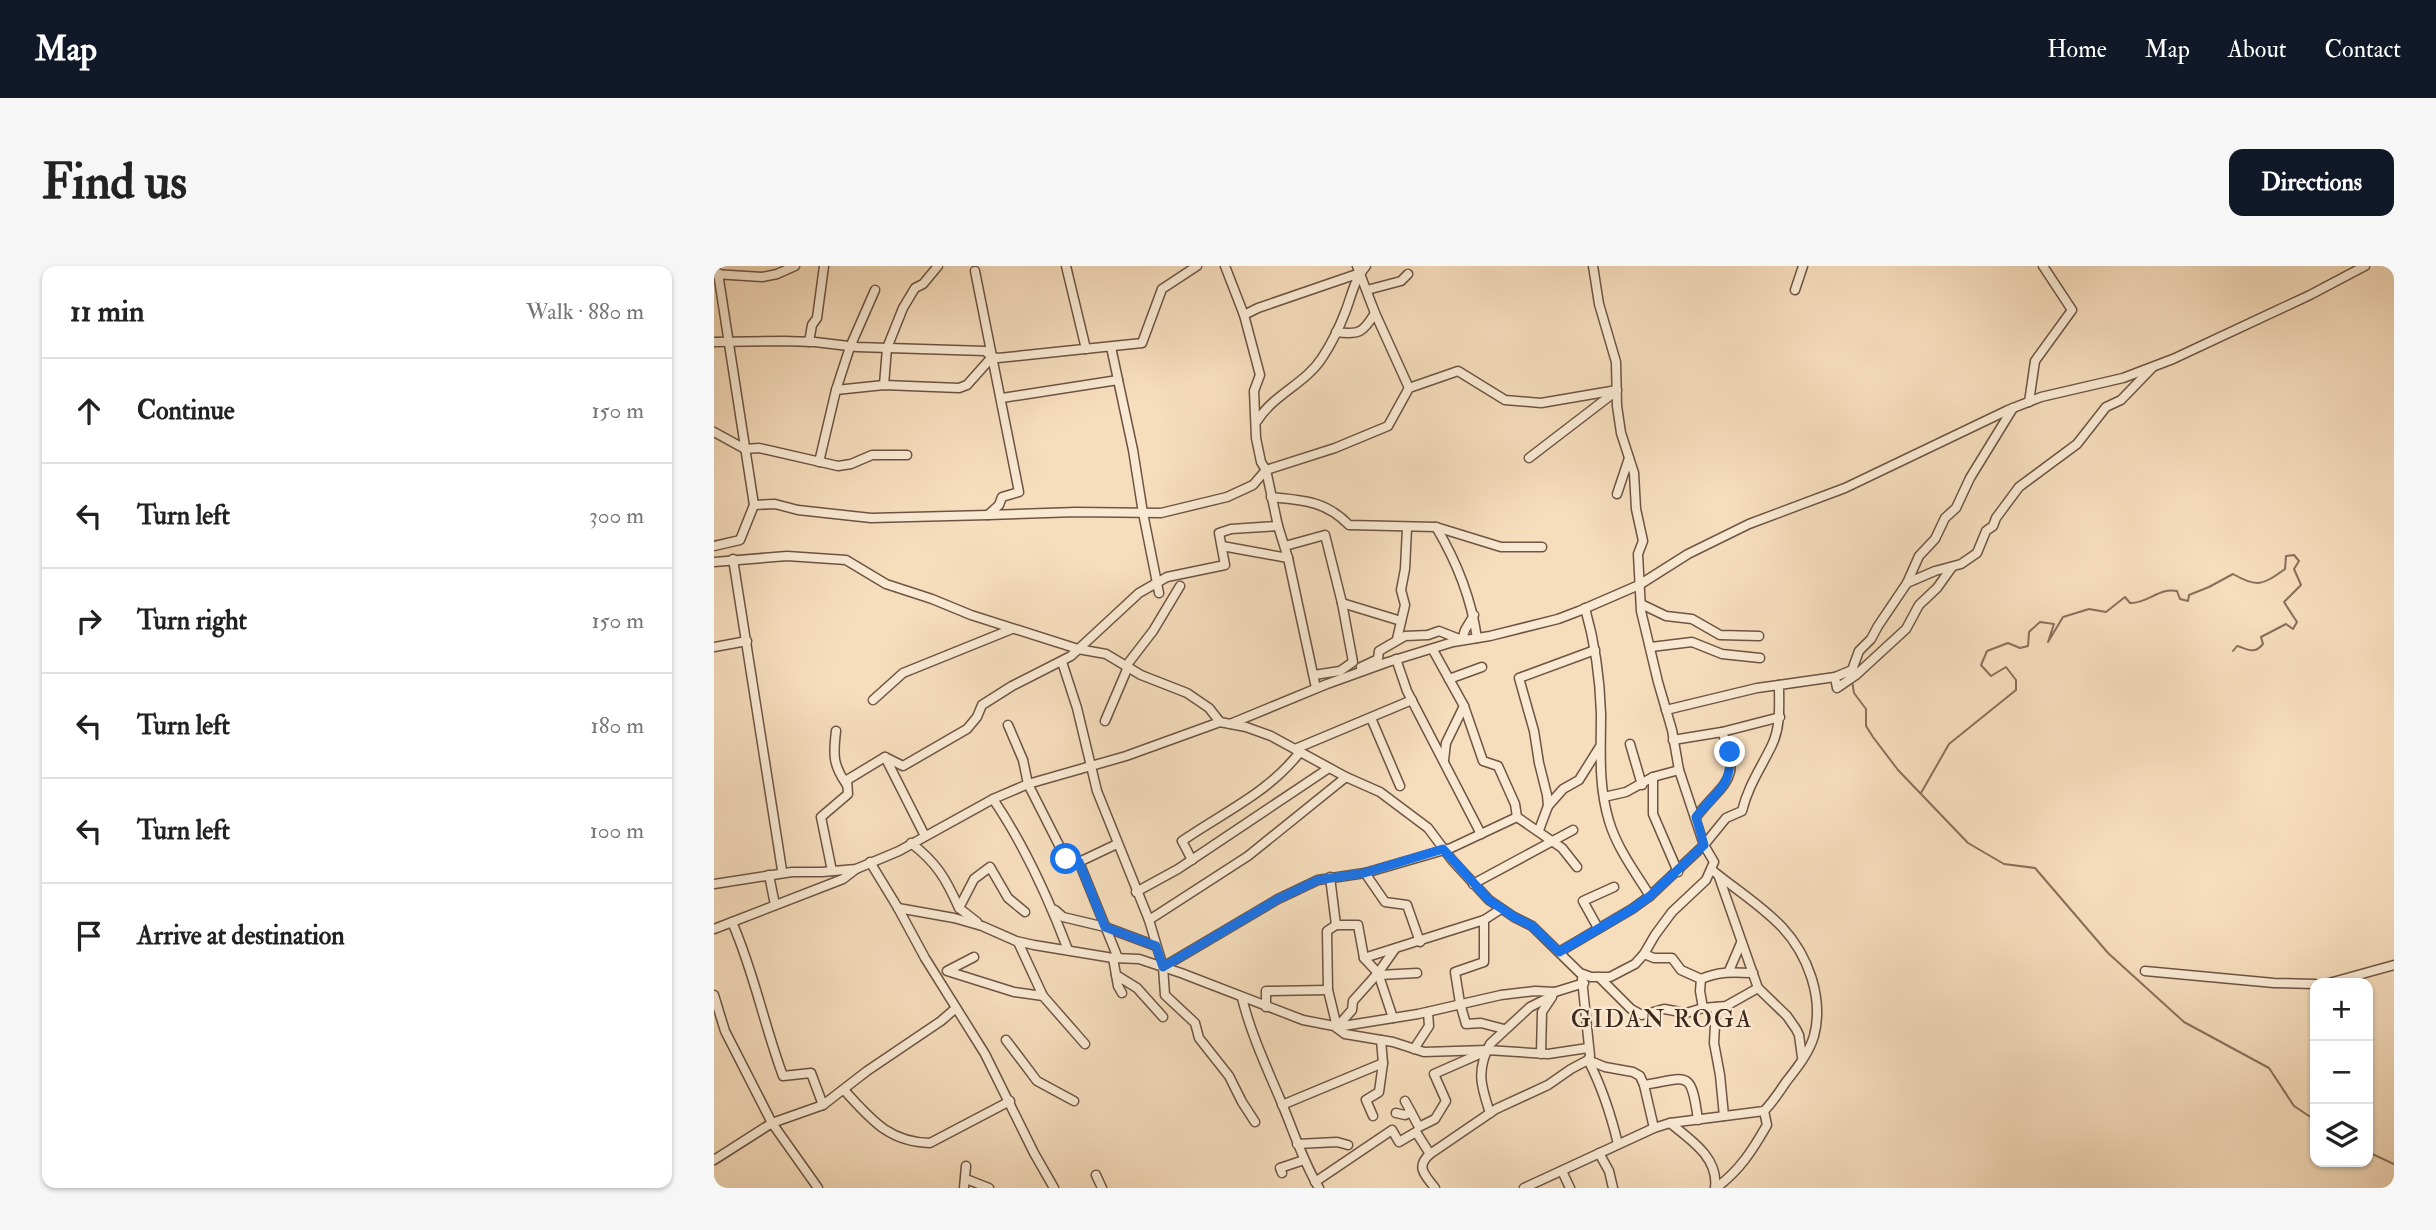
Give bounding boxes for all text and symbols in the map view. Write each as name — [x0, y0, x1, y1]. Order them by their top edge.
text: Map — [35, 29, 97, 70]
text: Home — [2047, 34, 2107, 65]
text: Map — [2145, 34, 2190, 65]
text: About — [2228, 34, 2287, 65]
text: Contact — [2325, 34, 2401, 65]
button: Directions — [2229, 149, 2394, 216]
text: Find us — [42, 152, 187, 213]
text: 11 min — [70, 293, 144, 330]
text: Walk · 880 m — [526, 297, 644, 326]
icon: ahead — [70, 392, 108, 430]
text: Continue — [137, 395, 235, 427]
text: 150 m — [591, 396, 644, 425]
icon: left — [70, 497, 108, 535]
text: Turn left — [137, 500, 230, 532]
text: 300 m — [589, 501, 644, 530]
icon: right — [70, 602, 108, 640]
text: Turn right — [137, 605, 247, 637]
text: 150 m — [591, 606, 644, 635]
icon: left — [70, 707, 108, 745]
text: Turn left — [137, 710, 230, 742]
text: 180 m — [591, 711, 644, 740]
route end — [1714, 736, 1745, 767]
icon: left — [70, 812, 108, 850]
text: Turn left — [137, 815, 230, 847]
text: 100 m — [590, 816, 644, 845]
route start — [1050, 843, 1081, 874]
icon: arrive — [70, 917, 108, 955]
text: Arrive at destination — [137, 920, 345, 952]
map controls — [2310, 978, 2373, 1167]
button: + — [2310, 978, 2373, 1041]
district label: GIDAN ROGA — [1571, 1004, 1753, 1035]
button: − — [2310, 1041, 2373, 1104]
button: layers — [2310, 1104, 2373, 1167]

